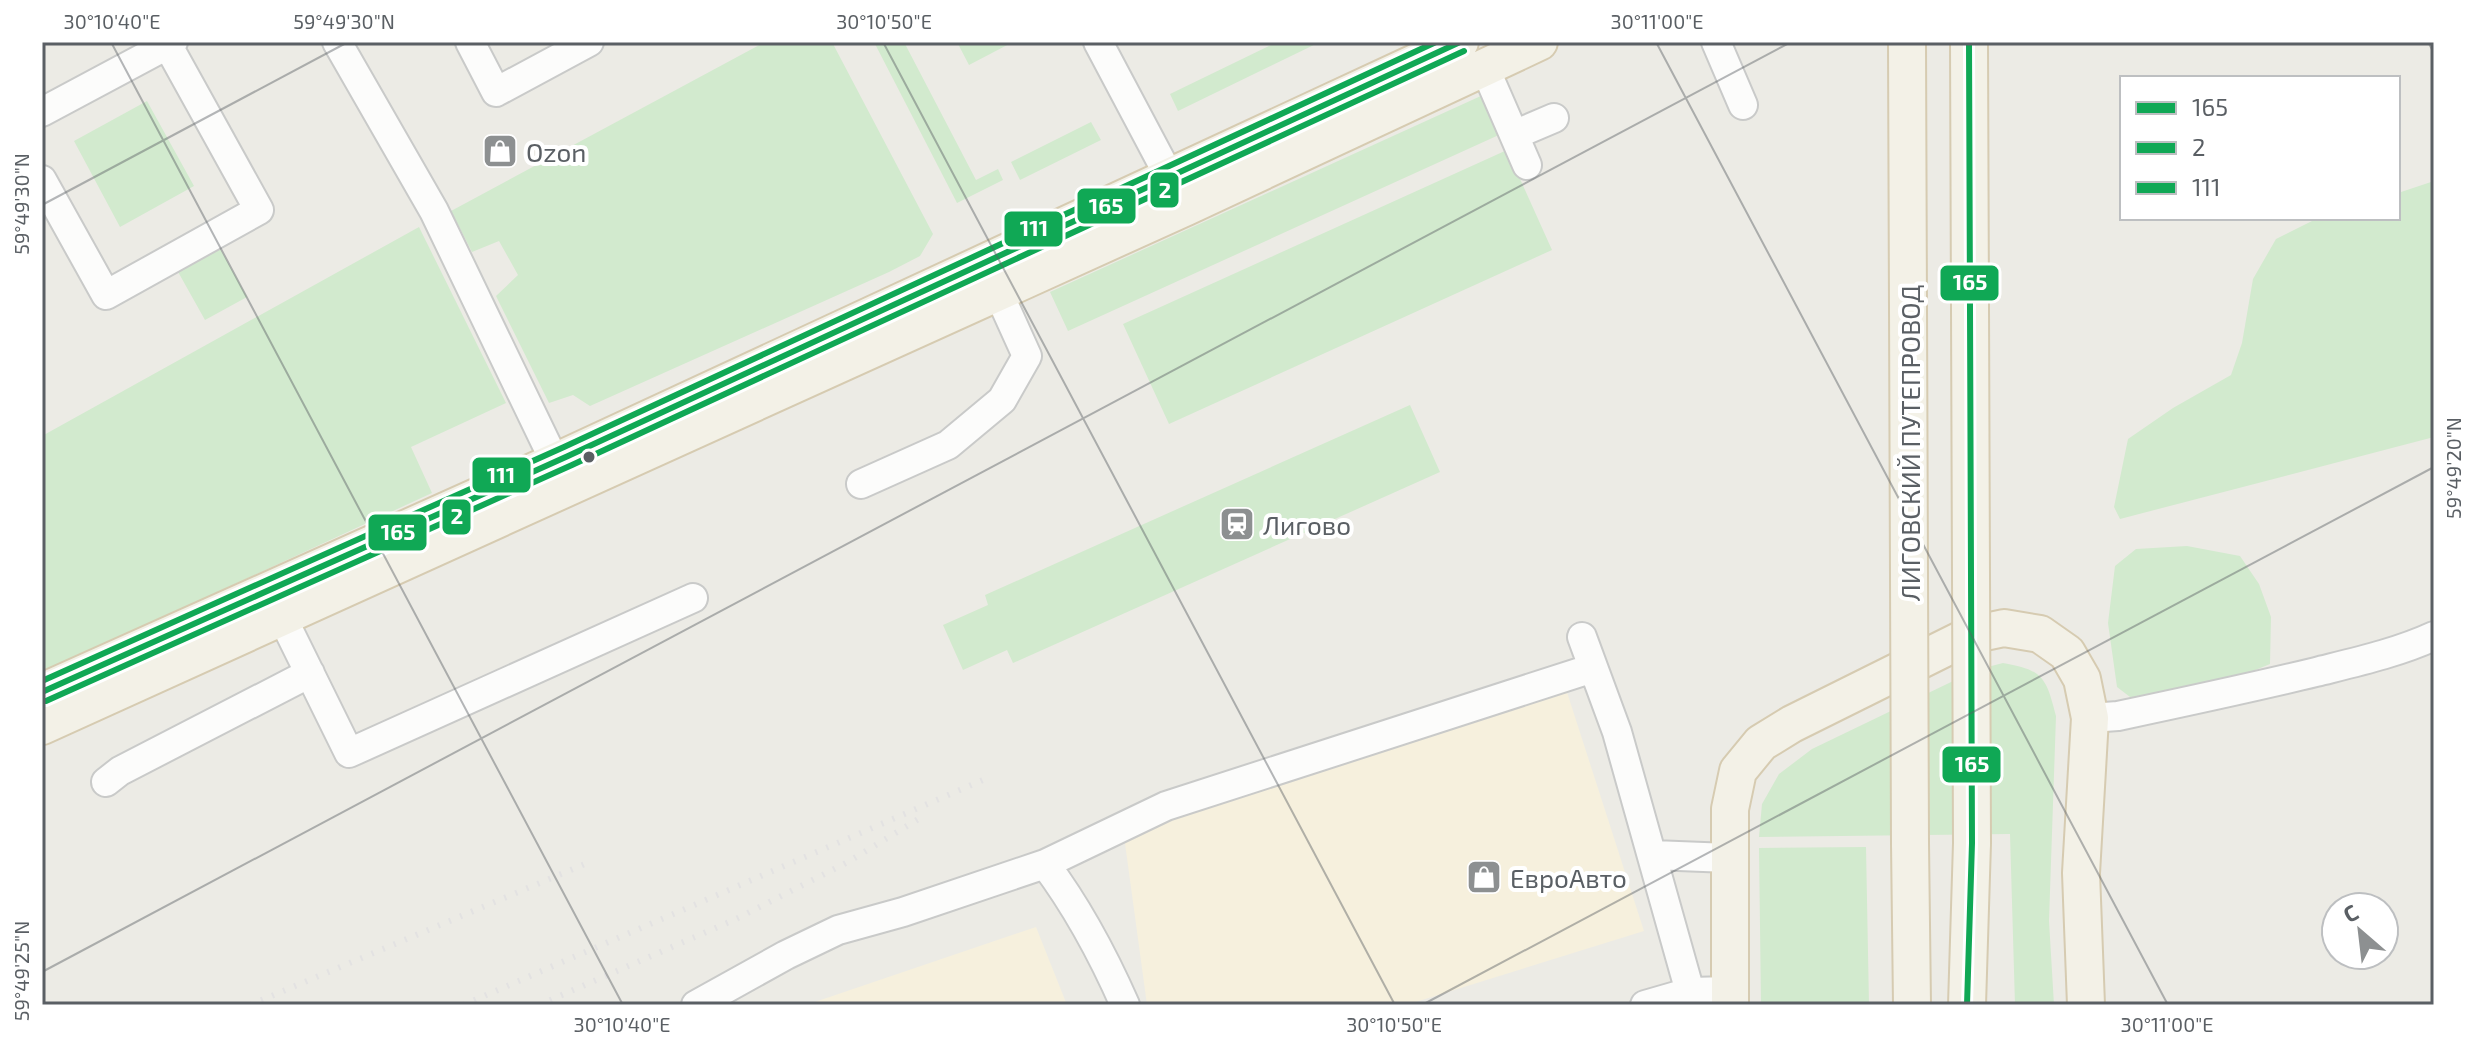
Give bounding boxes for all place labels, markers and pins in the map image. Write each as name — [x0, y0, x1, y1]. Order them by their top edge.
shop icon: Ozon — [481, 132, 519, 170]
place label: Ozon — [526, 136, 586, 167]
unlabelled marker — [581, 449, 597, 465]
station icon: Лигово — [1218, 505, 1256, 543]
place label: Лигово — [1263, 509, 1351, 540]
shop icon: ЕвроАвто — [1465, 858, 1503, 896]
place label: ЕвроАвто — [1510, 862, 1627, 893]

